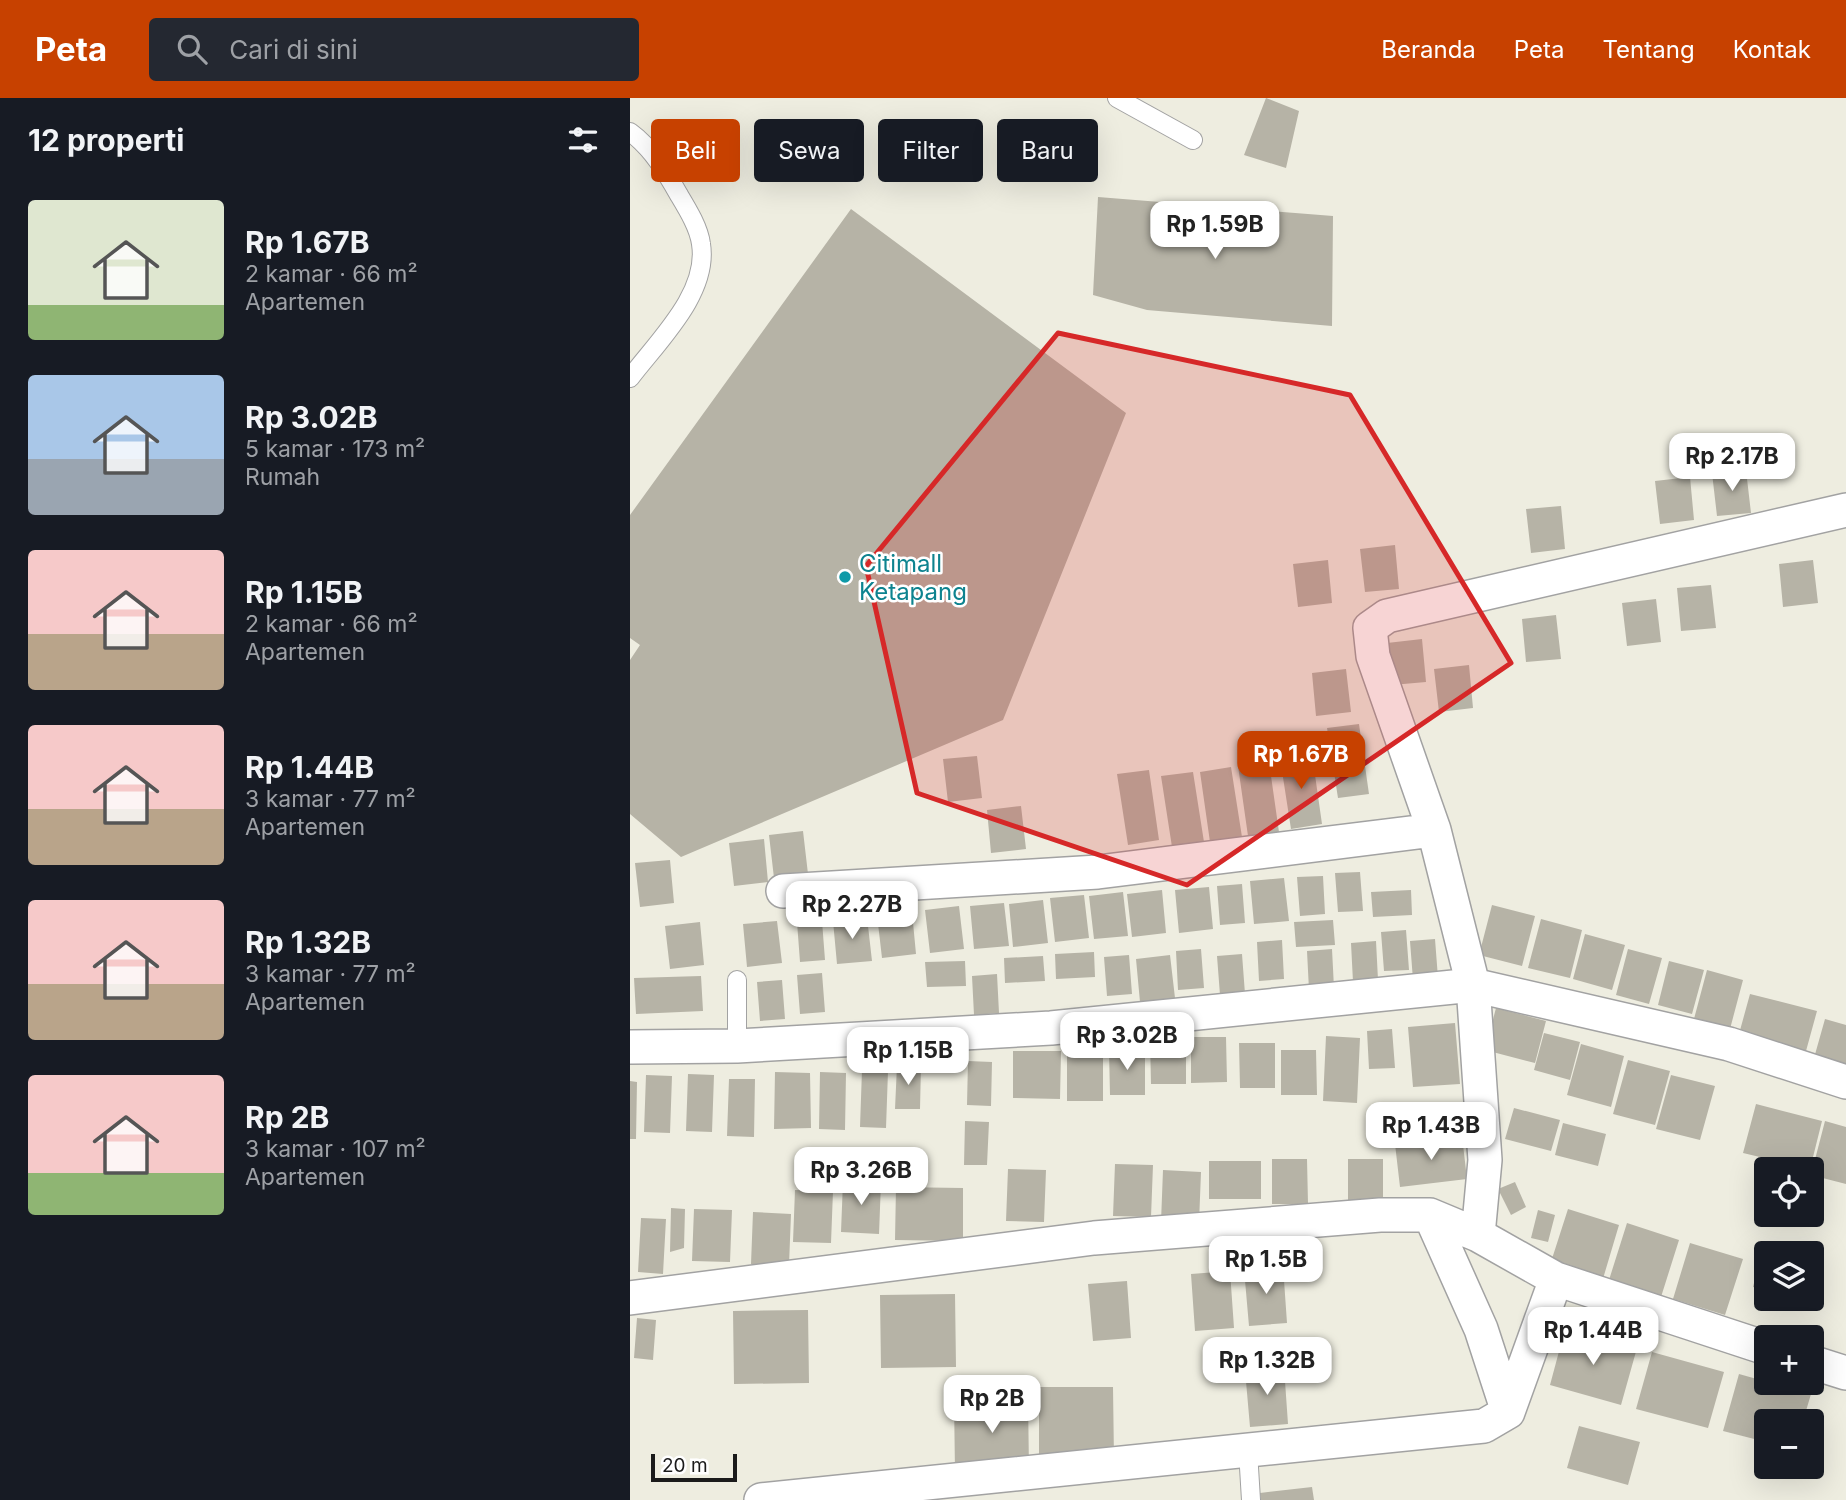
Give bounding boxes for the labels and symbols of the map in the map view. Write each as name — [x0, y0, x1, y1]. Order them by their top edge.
pin: Rp 1.59B — [1143, 202, 1287, 261]
pin: Rp 2.17B — [1660, 434, 1804, 493]
place label: Citimall Ketapang — [859, 549, 967, 606]
marker: Citimall Ketapang — [837, 569, 853, 585]
pin: Rp 1.67B — [1229, 732, 1373, 791]
pin: Rp 2.27B — [780, 882, 924, 941]
pin: Rp 3.02B — [1055, 1012, 1199, 1072]
pin: Rp 1.15B — [836, 1028, 980, 1087]
pin: Rp 1.43B — [1359, 1102, 1503, 1162]
pin: Rp 3.26B — [789, 1148, 933, 1207]
pin: Rp 1.5B — [1201, 1236, 1331, 1296]
pin: Rp 1.44B — [1521, 1308, 1665, 1367]
pin: Rp 1.32B — [1195, 1338, 1339, 1397]
pin: Rp 2B — [943, 1376, 1041, 1435]
scale bar — [651, 1451, 737, 1483]

